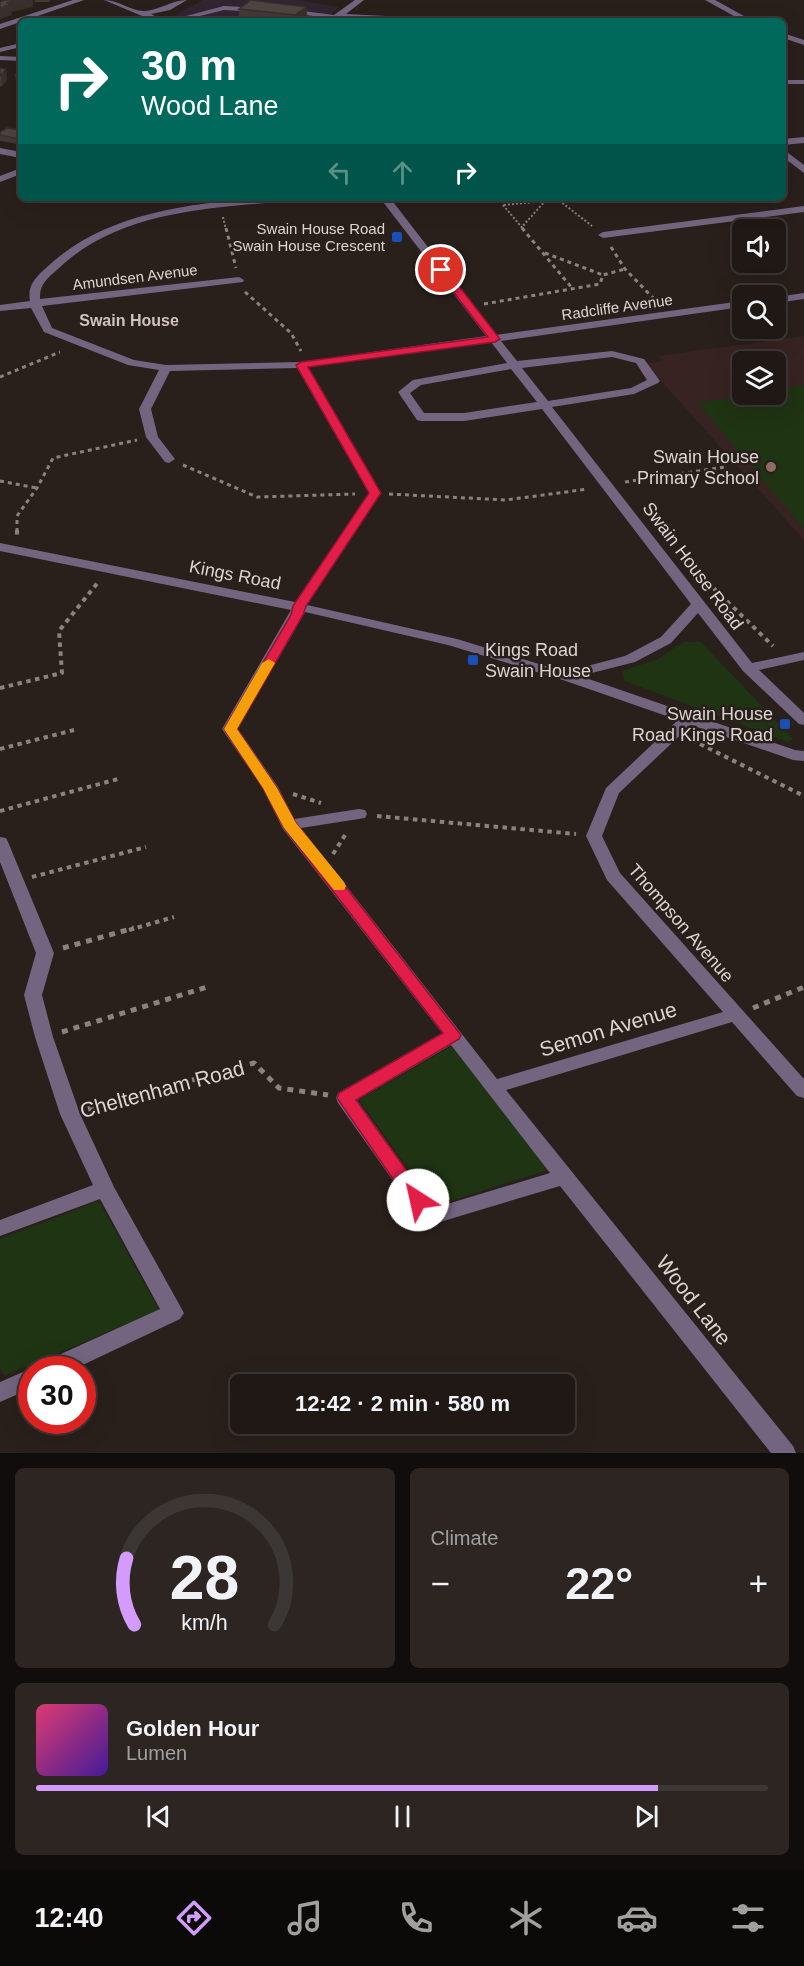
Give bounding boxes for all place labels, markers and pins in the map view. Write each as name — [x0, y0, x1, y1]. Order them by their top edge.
place label: Swain House Road Swain House Crescent — [232, 220, 386, 254]
marker: Swain House Road Swain House Crescent — [390, 230, 404, 244]
pin — [415, 244, 466, 295]
place label: Swain House Primary School — [637, 447, 759, 488]
marker: Swain House Primary School — [764, 460, 778, 474]
place label: Kings Road Swain House — [485, 640, 591, 681]
marker: Kings Road Swain House — [466, 653, 480, 667]
place label: Swain House Road Kings Road — [632, 704, 773, 745]
marker: Swain House Road Kings Road — [778, 717, 792, 731]

